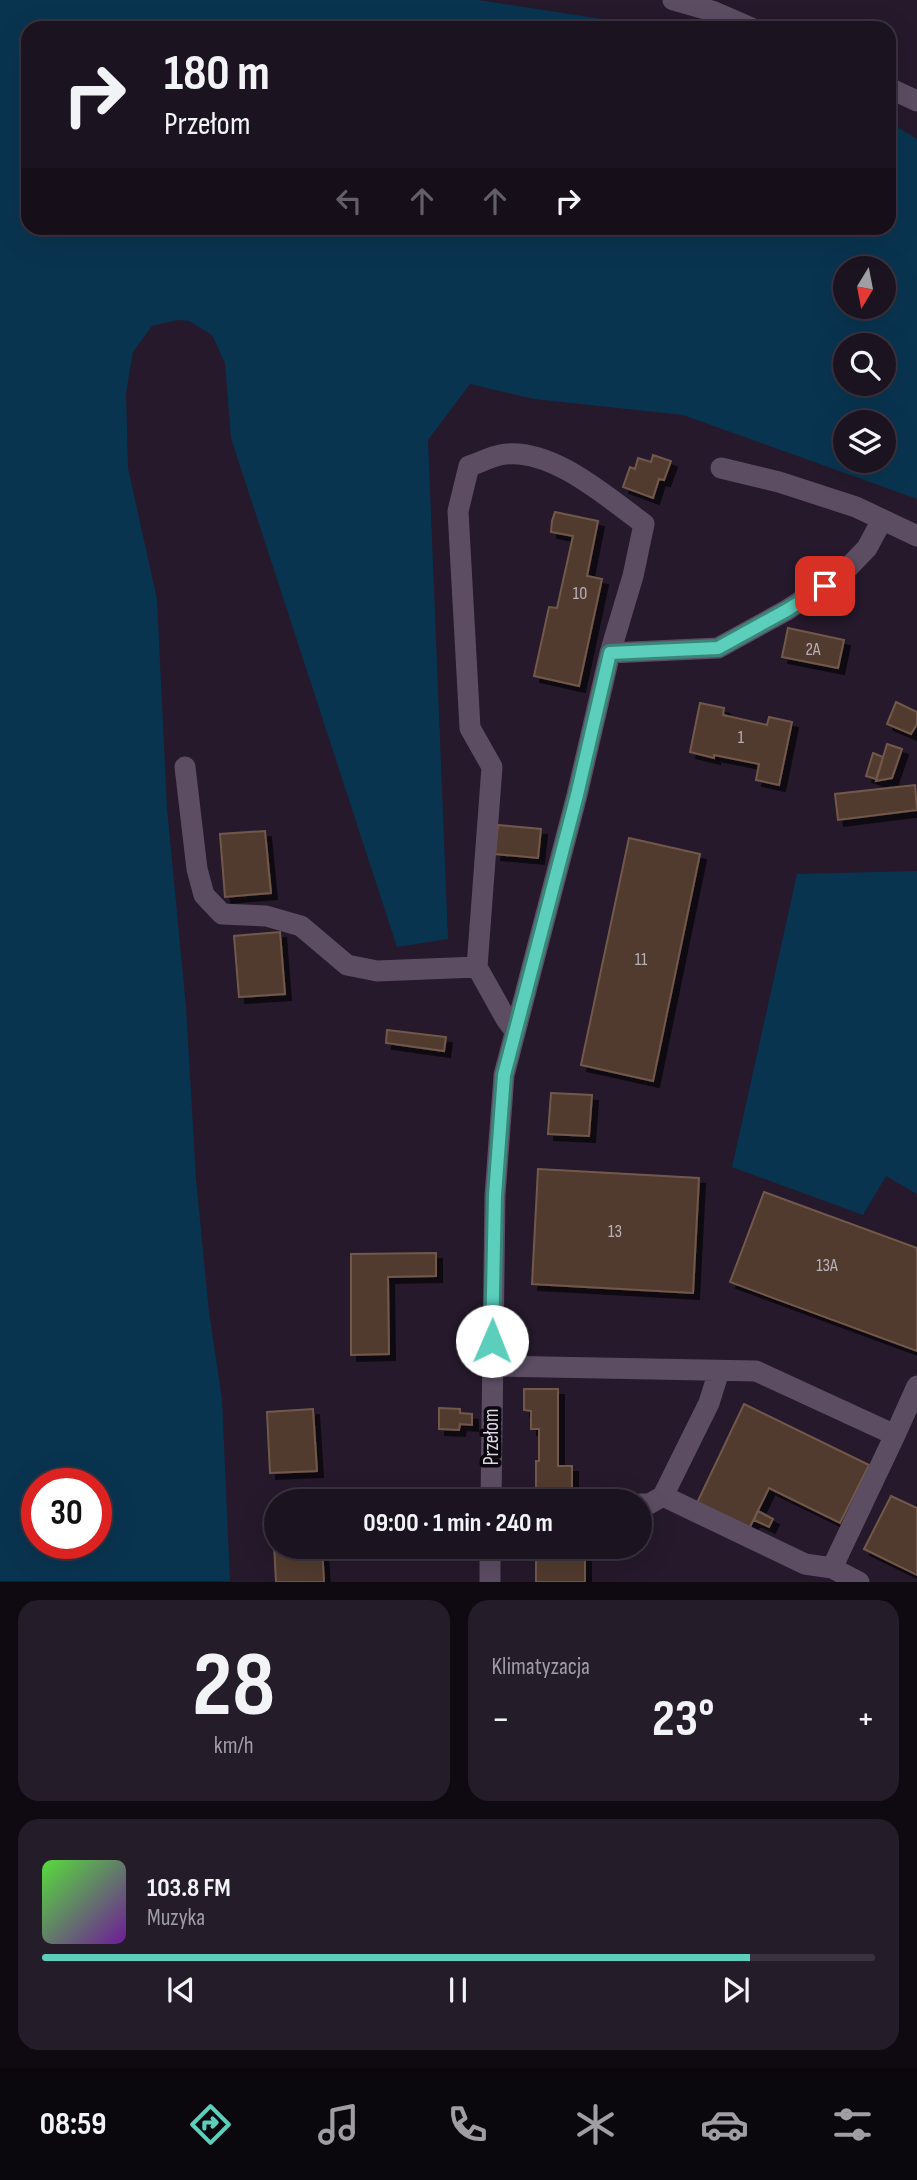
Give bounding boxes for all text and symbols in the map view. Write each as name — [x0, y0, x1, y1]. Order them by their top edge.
text: 180 m — [164, 45, 270, 104]
icon: right — [49, 49, 140, 140]
text: Przełom — [164, 105, 250, 144]
icon: left — [330, 182, 368, 220]
icon: ahead — [403, 182, 441, 220]
icon: ahead — [476, 182, 514, 220]
icon: right — [549, 182, 587, 220]
north arrow — [833, 256, 896, 318]
map controls — [833, 256, 896, 473]
button: search — [833, 333, 896, 396]
button: layers — [833, 410, 896, 473]
pin — [795, 556, 855, 616]
icon: arrive — [806, 567, 844, 605]
house number: 10 — [573, 583, 587, 604]
house number: 2A — [805, 639, 821, 660]
house number: 1 — [738, 727, 745, 748]
house number: 11 — [635, 949, 648, 970]
house number: 13 — [608, 1221, 622, 1242]
house number: 13A — [816, 1255, 838, 1276]
position arrow — [455, 1304, 529, 1378]
street label: Przełom — [479, 1409, 504, 1465]
speed limit sign: 30 — [21, 1468, 112, 1559]
text: 09:00 · 1 min · 240 m — [363, 1508, 553, 1539]
text: 28 — [192, 1632, 275, 1741]
text: Klimatyzacja — [492, 1653, 590, 1681]
text: 23° — [652, 1688, 714, 1751]
text: − — [492, 1697, 510, 1742]
text: + — [856, 1697, 875, 1742]
text: km/h — [214, 1732, 254, 1760]
text: 103.8 FM — [147, 1873, 231, 1904]
text: Muzyka — [147, 1904, 205, 1932]
icon: previous — [162, 1971, 200, 2009]
icon: pause — [439, 1971, 477, 2009]
icon: next — [717, 1971, 755, 2009]
icon: directions — [186, 2100, 235, 2149]
icon: music — [314, 2100, 363, 2149]
icon: phone — [443, 2100, 492, 2149]
icon: climate — [571, 2100, 620, 2149]
icon: car — [700, 2100, 749, 2149]
icon: filters — [828, 2100, 877, 2149]
text: 08:59 — [40, 2105, 106, 2144]

